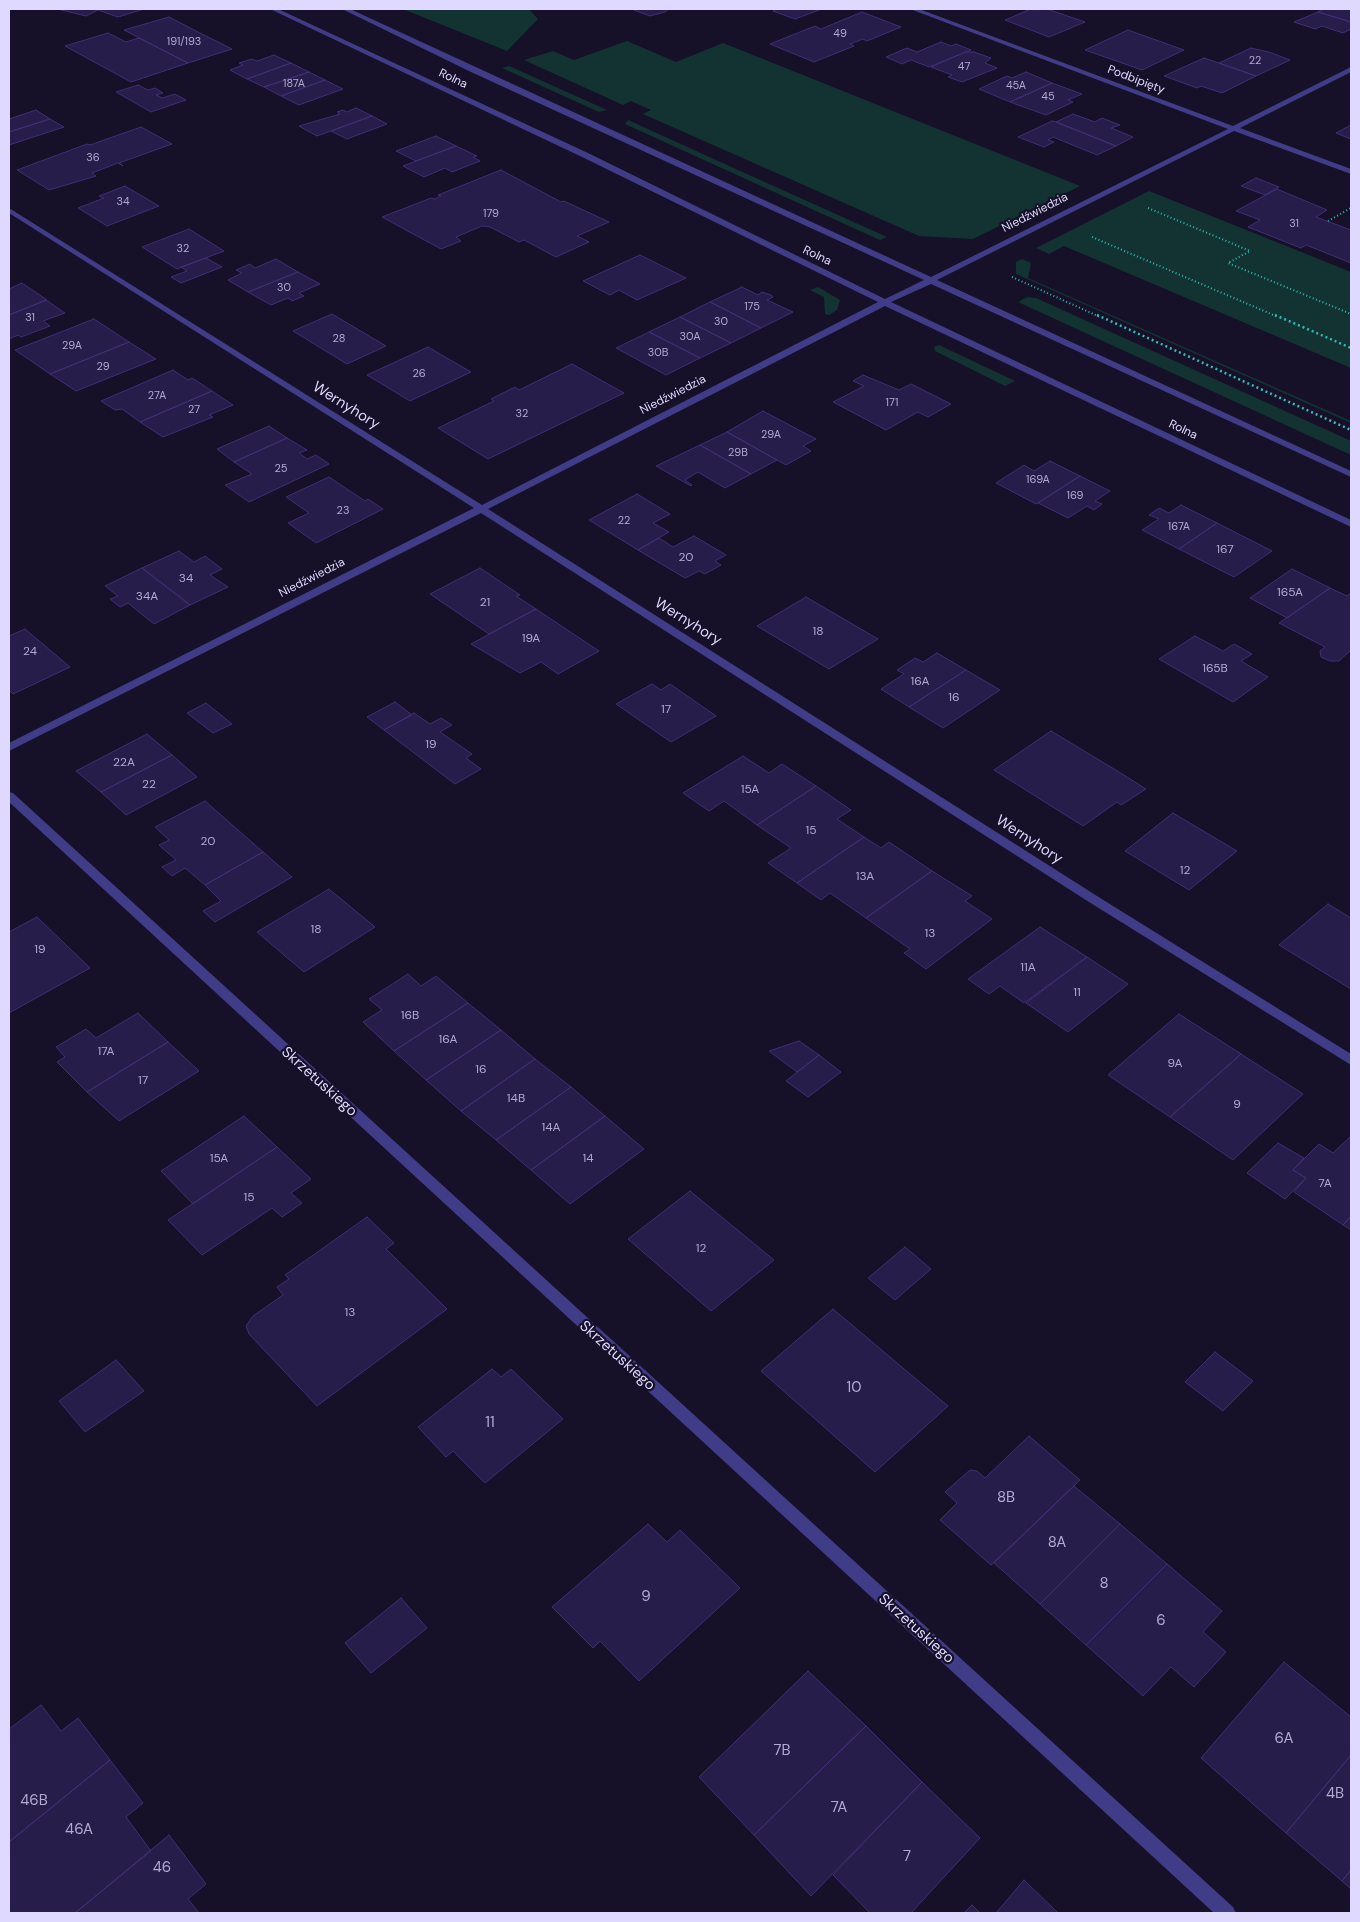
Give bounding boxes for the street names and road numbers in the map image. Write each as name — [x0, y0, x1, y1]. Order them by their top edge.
street label: Podbipięty — [1105, 63, 1167, 97]
street label: Rolna — [436, 66, 470, 92]
street label: Niedźwiedzia — [1000, 190, 1070, 236]
street label: Rolna — [800, 243, 834, 269]
street label: Niedźwiedzia — [638, 372, 708, 418]
street label: Wernyhory — [309, 378, 383, 434]
street label: Rolna — [1166, 417, 1200, 443]
street label: Niedźwiedzia — [277, 555, 347, 601]
street label: Wernyhory — [651, 594, 725, 650]
street label: Wernyhory — [992, 812, 1066, 868]
street label: Skrzetuskiego — [277, 1043, 361, 1121]
street label: Skrzetuskiego — [575, 1317, 659, 1395]
street label: Skrzetuskiego — [874, 1590, 958, 1668]

